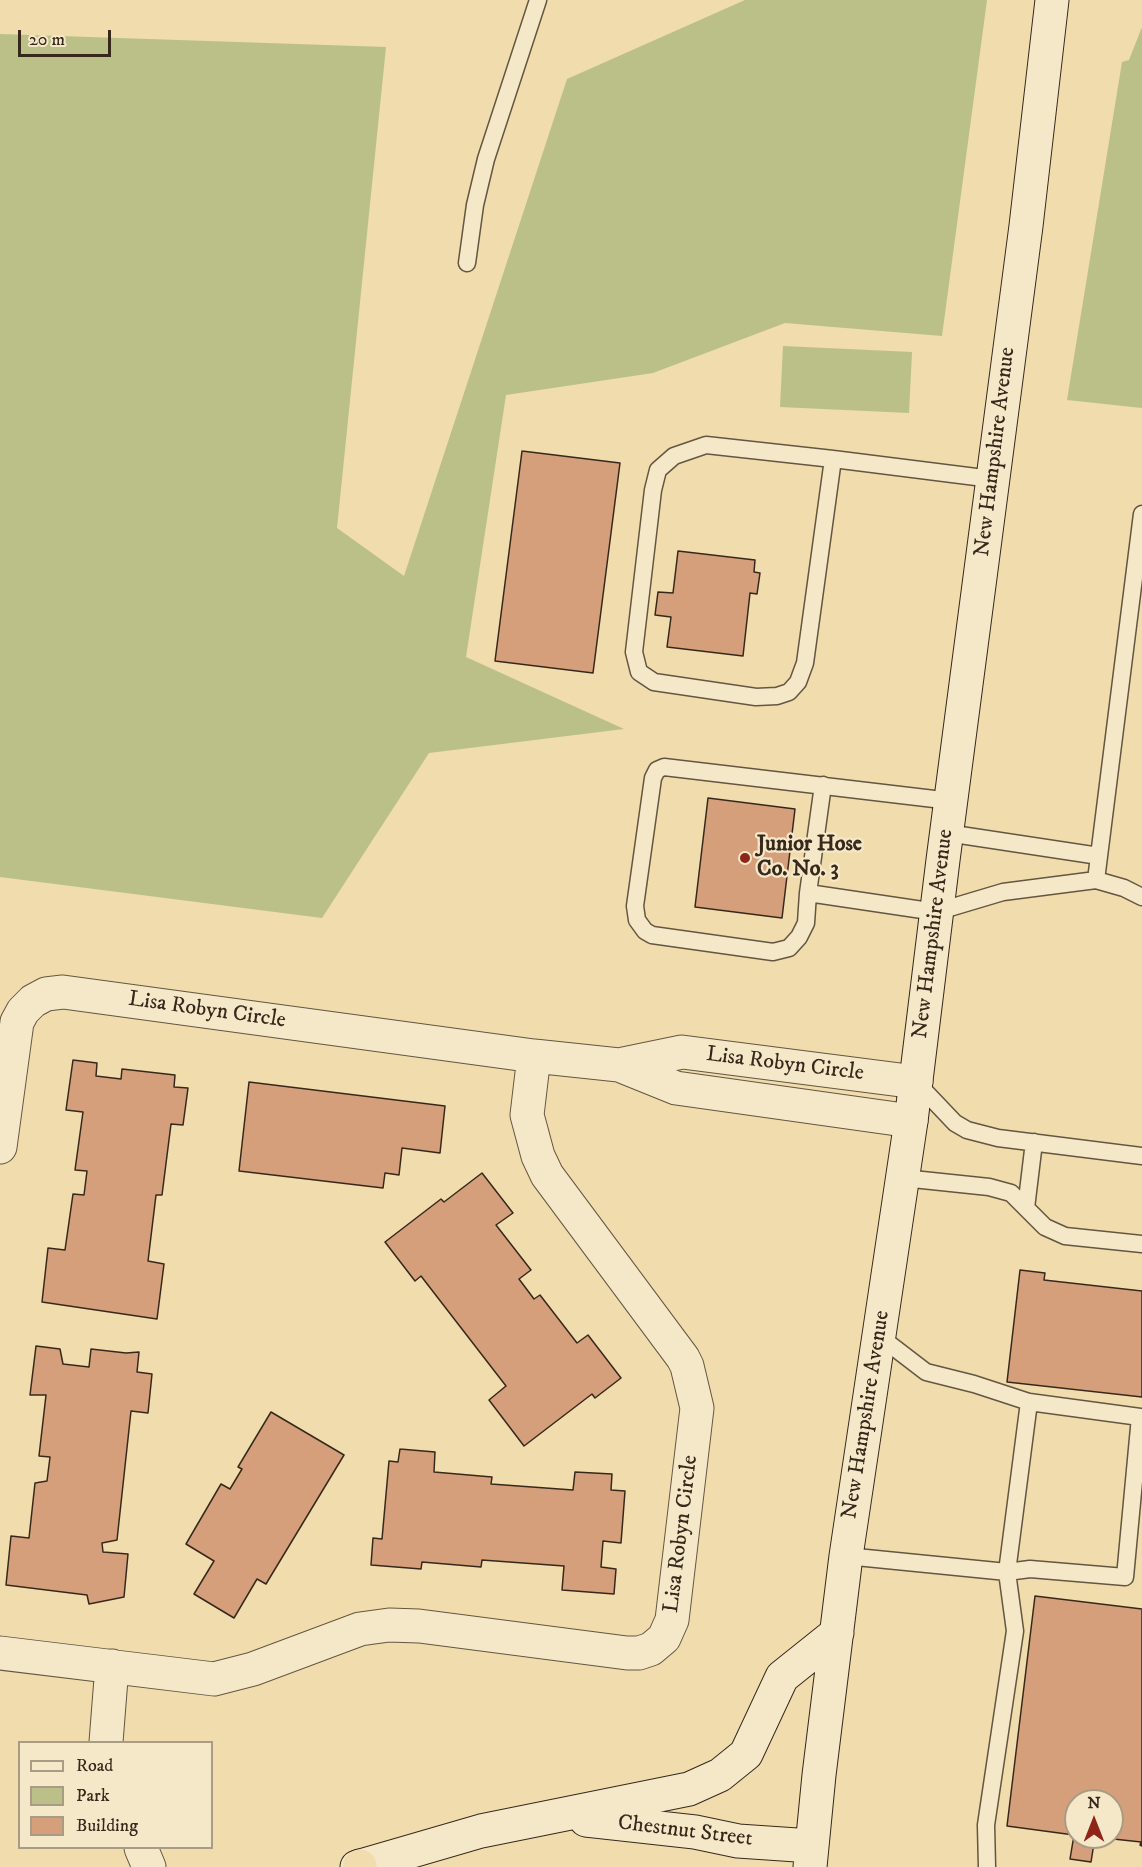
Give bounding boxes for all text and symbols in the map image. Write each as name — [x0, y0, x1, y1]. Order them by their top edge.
scale bar — [21, 18, 114, 56]
text: 20 m — [29, 29, 65, 51]
street label: New Hampshire Avenue — [970, 346, 1022, 558]
street label: New Hampshire Avenue — [908, 828, 960, 1040]
place label: Junior Hose Co. No. 3 — [757, 832, 862, 884]
marker: Junior Hose Co. No. 3 — [738, 851, 752, 865]
street label: Lisa Robyn Circle — [127, 987, 287, 1035]
street label: Lisa Robyn Circle — [705, 1042, 865, 1088]
street label: New Hampshire Avenue — [837, 1309, 897, 1521]
street label: Lisa Robyn Circle — [659, 1454, 705, 1614]
legend — [18, 1741, 213, 1849]
text: Road — [76, 1755, 113, 1777]
text: Park — [76, 1785, 110, 1807]
north arrow — [1064, 1789, 1124, 1849]
text: N — [1087, 1793, 1101, 1813]
street label: Chestnut Street — [616, 1811, 754, 1853]
text: Building — [76, 1815, 138, 1837]

